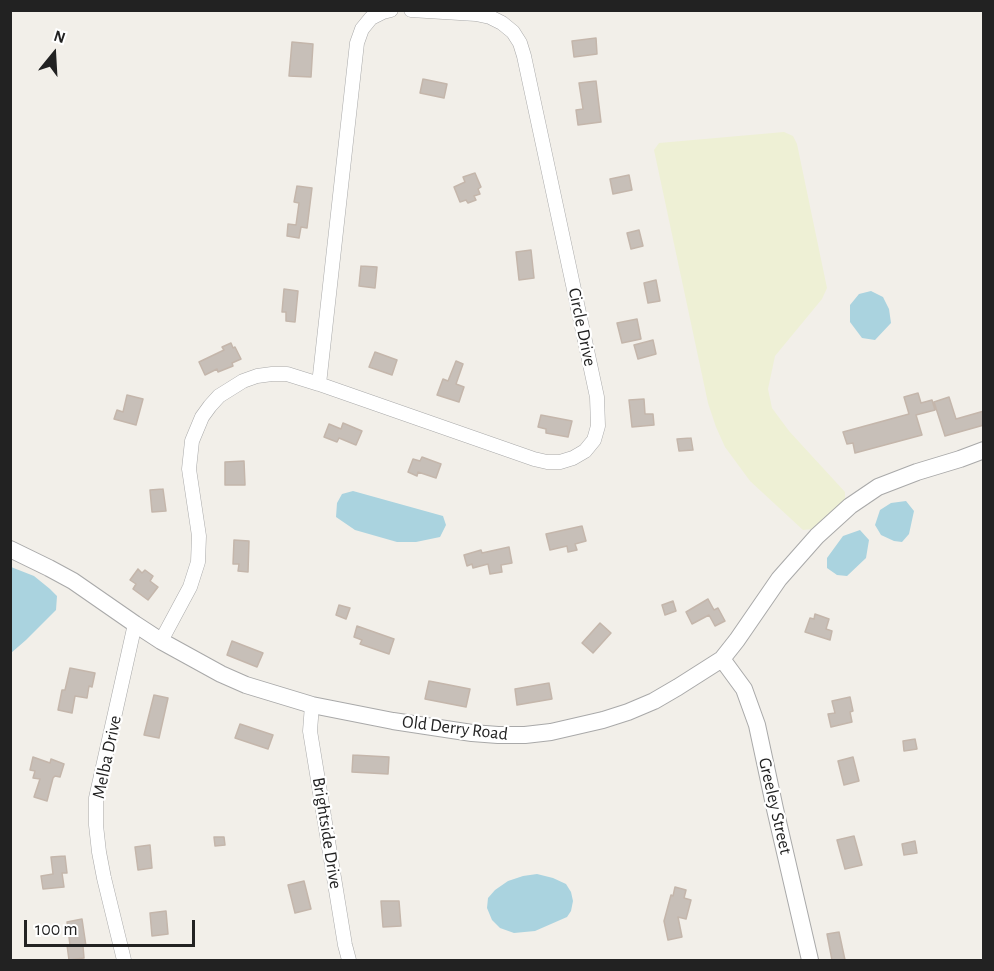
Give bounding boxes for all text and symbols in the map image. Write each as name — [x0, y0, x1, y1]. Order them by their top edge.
north arrow — [24, 24, 84, 84]
text: N — [52, 28, 67, 46]
street label: Circle Drive — [563, 286, 601, 368]
street label: Old Derry Road — [401, 711, 509, 745]
street label: Melba Drive — [88, 713, 126, 801]
street label: Greeley Street — [753, 756, 797, 856]
street label: Brightside Drive — [308, 776, 346, 890]
scale bar — [27, 908, 198, 946]
text: 100 m — [35, 921, 78, 939]

